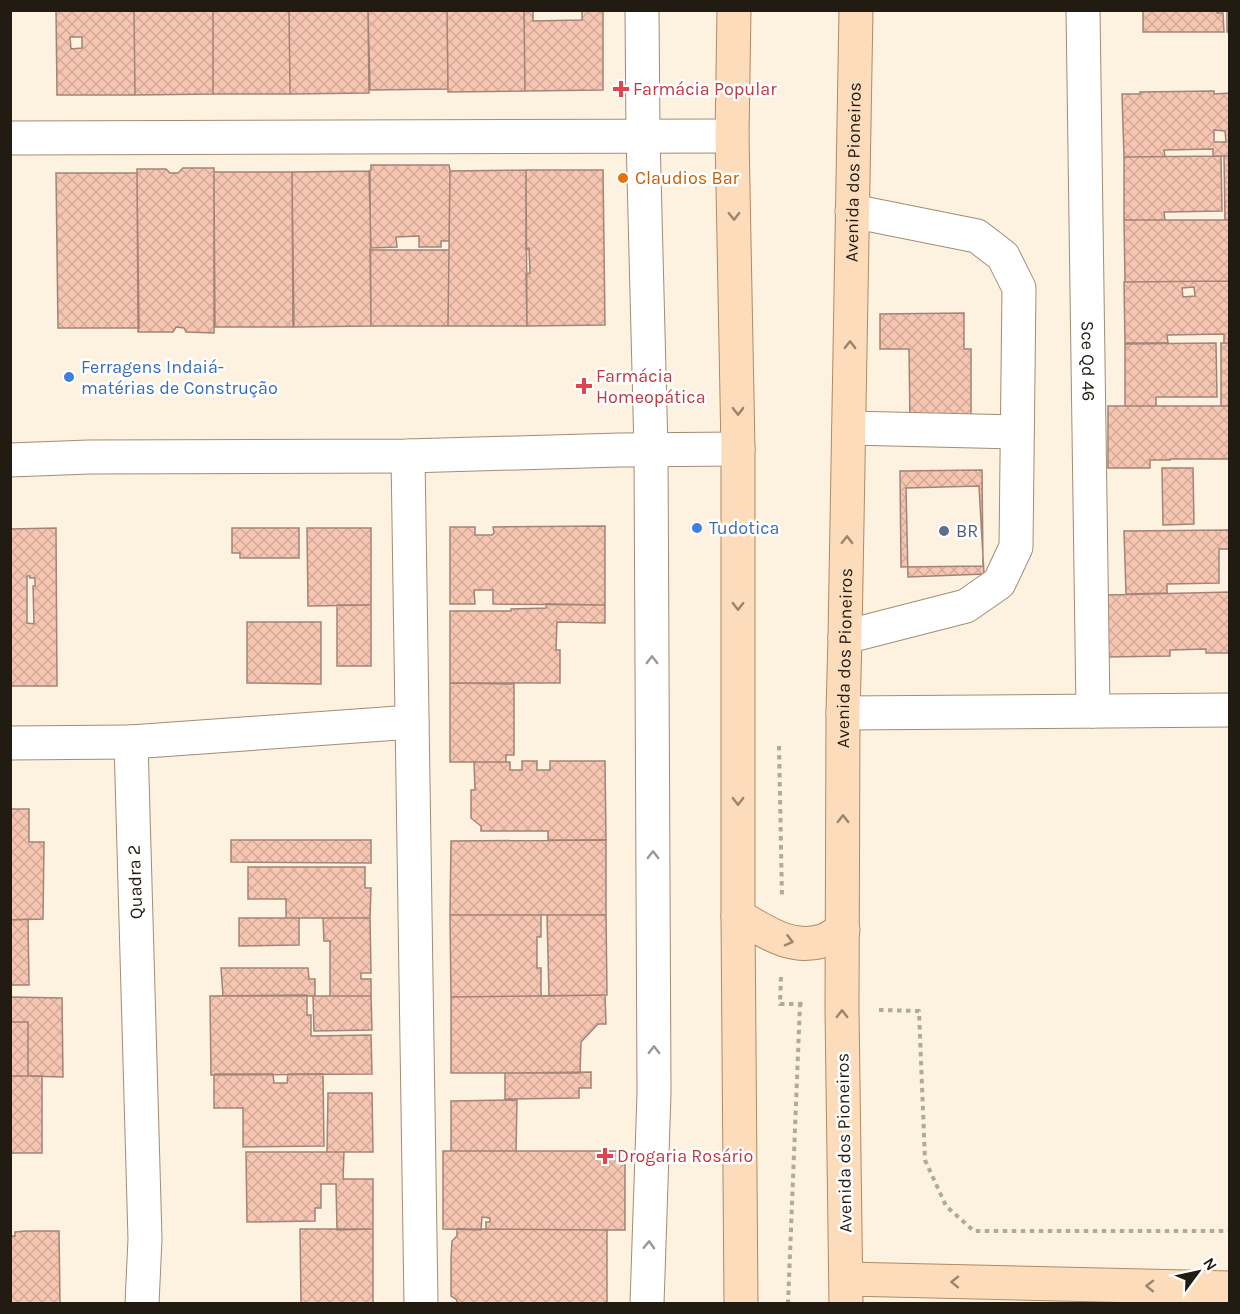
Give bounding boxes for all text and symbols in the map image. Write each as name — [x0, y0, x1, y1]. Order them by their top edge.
place label: Farmácia Popular — [633, 78, 777, 100]
marker: Farmácia Popular — [614, 82, 628, 96]
street label: Avenida dos Pioneiros — [841, 82, 866, 262]
place label: Claudios Bar — [635, 167, 740, 189]
marker: Claudios Bar — [616, 171, 630, 185]
one-way arrow — [727, 211, 740, 220]
street label: Sce Qd 46 — [1076, 320, 1100, 402]
one-way arrow — [844, 341, 856, 350]
place label: Ferragens Indaiá- matérias de Construção — [81, 356, 278, 399]
place label: Farmácia Homeopática — [596, 365, 706, 408]
marker: Ferragens Indaiá- matérias de Construção — [62, 370, 76, 384]
marker: Farmácia Homeopática — [577, 379, 591, 393]
one-way arrow — [731, 406, 744, 415]
place label: Tudotica — [709, 517, 780, 539]
place label: BR — [956, 520, 978, 542]
marker: Tudotica — [690, 521, 704, 535]
marker: BR — [937, 524, 951, 538]
one-way arrow — [841, 536, 853, 545]
street label: Avenida dos Pioneiros — [832, 568, 857, 748]
one-way arrow — [732, 601, 744, 610]
one-way arrow — [646, 656, 658, 665]
one-way arrow — [732, 796, 744, 805]
one-way arrow — [837, 815, 849, 824]
street label: Quadra 2 — [123, 844, 147, 920]
one-way arrow — [647, 851, 659, 860]
one-way arrow — [784, 933, 794, 946]
one-way arrow — [836, 1010, 848, 1019]
one-way arrow — [648, 1046, 660, 1055]
street label: Avenida dos Pioneiros — [831, 1053, 857, 1233]
place label: Drogaria Rosário — [617, 1145, 753, 1167]
marker: Drogaria Rosário — [598, 1149, 612, 1163]
one-way arrow — [642, 1241, 655, 1250]
north arrow — [1168, 1242, 1228, 1302]
text: N — [1199, 1254, 1221, 1274]
one-way arrow — [951, 1275, 960, 1288]
one-way arrow — [1146, 1280, 1155, 1292]

